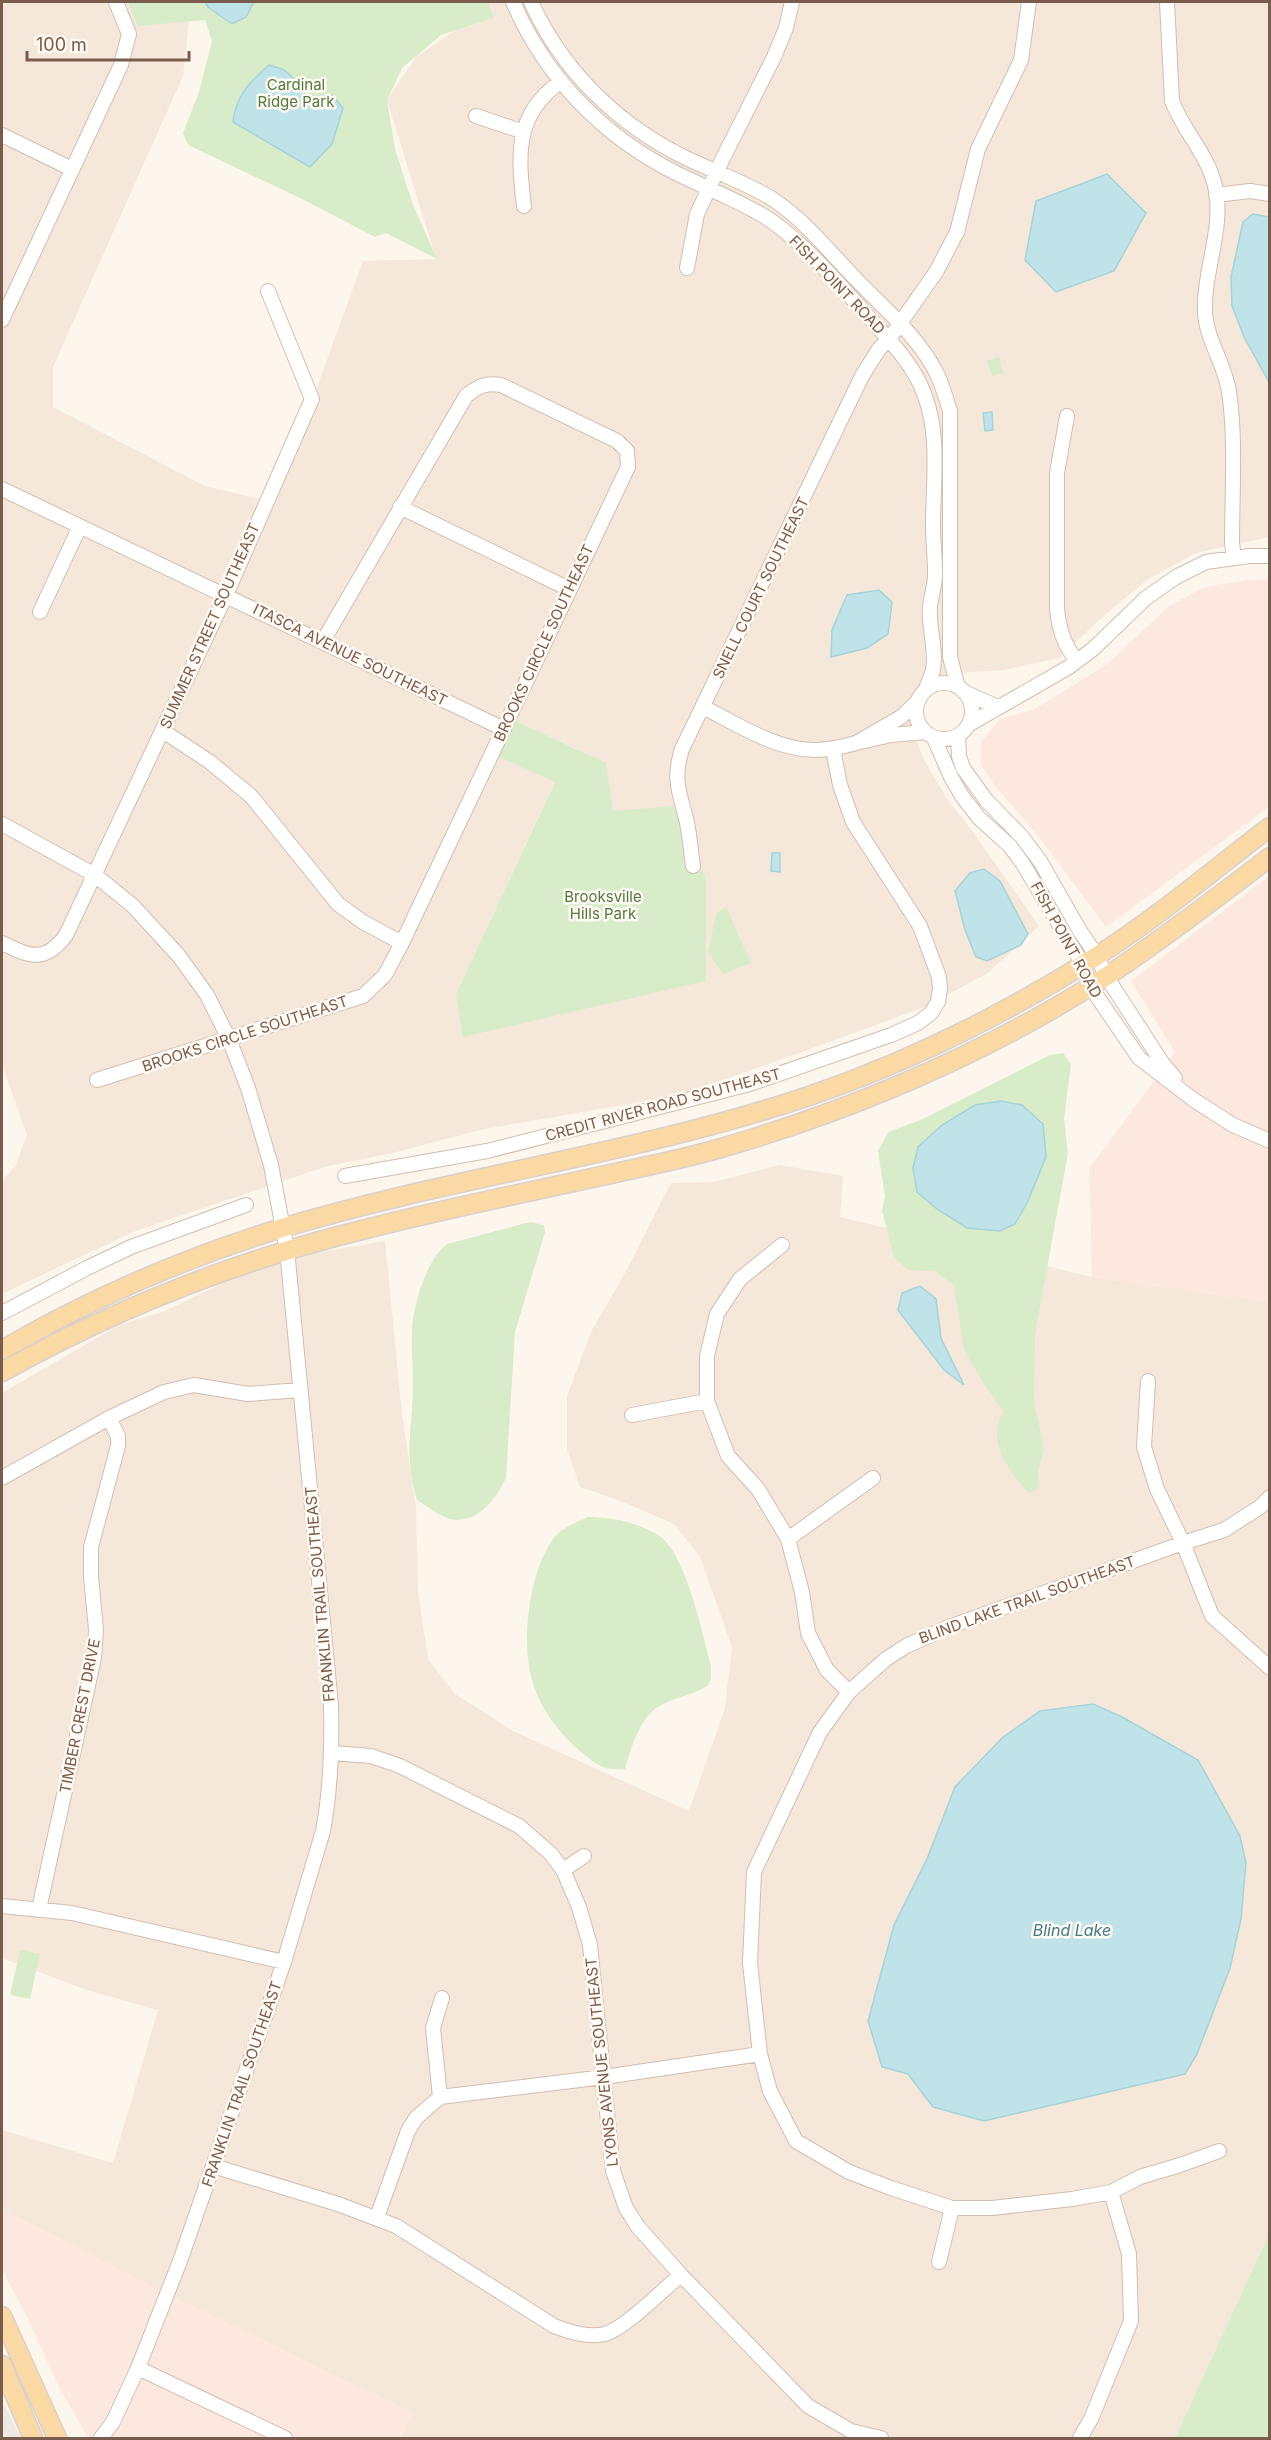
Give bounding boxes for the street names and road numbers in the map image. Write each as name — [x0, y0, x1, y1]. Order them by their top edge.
street label: FISH POINT ROAD — [785, 231, 889, 338]
street label: SNELL COURT SOUTHEAST — [708, 494, 813, 682]
street label: SUMMER STREET SOUTHEAST — [155, 520, 264, 732]
street label: BROOKS CIRCLE SOUTHEAST — [489, 541, 598, 744]
street label: ITASCA AVENUE SOUTHEAST — [250, 599, 450, 710]
street label: FISH POINT ROAD — [1027, 878, 1106, 1001]
street label: BROOKS CIRCLE SOUTHEAST — [140, 991, 350, 1076]
street label: CREDIT RIVER ROAD SOUTHEAST — [543, 1064, 783, 1145]
street label: FRANKLIN TRAIL SOUTHEAST — [301, 1485, 338, 1703]
street label: BLIND LAKE TRAIL SOUTHEAST — [916, 1551, 1138, 1648]
street label: TIMBER CREST DRIVE — [55, 1637, 104, 1795]
street label: LYONS AVENUE SOUTHEAST — [581, 1956, 622, 2168]
street label: FRANKLIN TRAIL SOUTHEAST — [197, 1978, 286, 2189]

